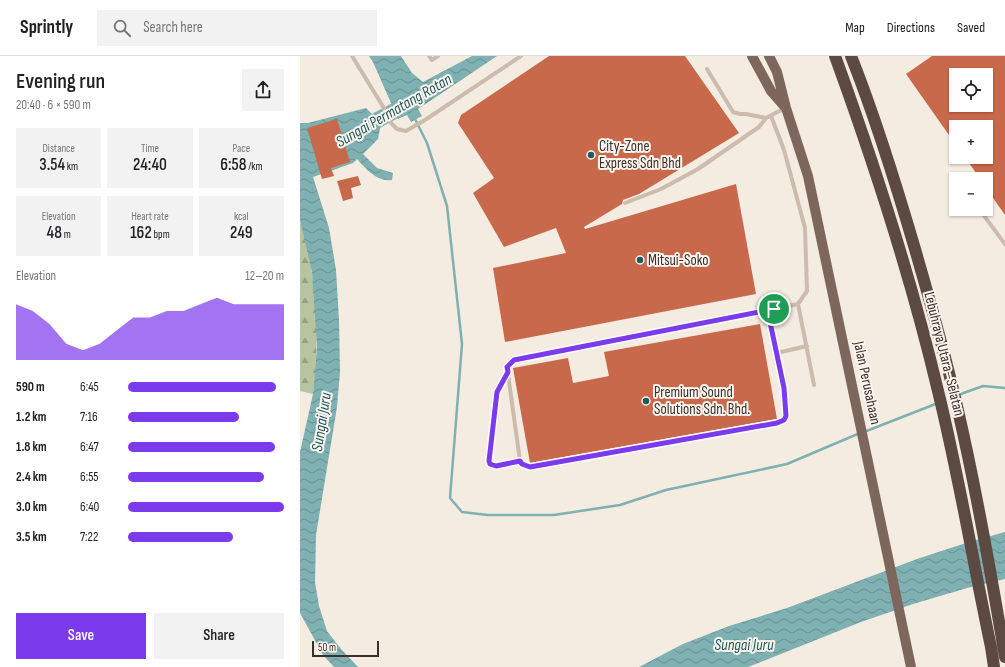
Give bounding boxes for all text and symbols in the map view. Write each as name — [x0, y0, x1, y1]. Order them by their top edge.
search box — [97, 10, 377, 46]
text: Sprintly — [20, 16, 73, 39]
icon: search — [111, 17, 133, 39]
text: Search here — [143, 18, 203, 37]
text: Map — [845, 19, 865, 36]
text: Directions — [887, 19, 935, 36]
text: Saved — [957, 19, 985, 36]
text: Evening run — [16, 68, 105, 95]
map controls — [949, 68, 993, 216]
button: locate — [949, 68, 993, 112]
button: share — [242, 69, 284, 111]
water label: Sungai Permatang Rotan — [333, 70, 456, 152]
text: 20:40 · 6 × 590 m — [16, 97, 91, 113]
button: + — [949, 120, 993, 164]
place label: City-Zone Express Sdn Bhd — [599, 137, 681, 173]
text: Distance — [42, 142, 75, 155]
text: Time — [141, 142, 159, 155]
text: Pace — [233, 142, 250, 155]
marker: City-Zone Express Sdn Bhd — [586, 150, 596, 160]
text: 3.54 — [39, 155, 65, 175]
text: 24:40 — [133, 155, 167, 175]
text: 6:58 — [220, 155, 246, 175]
text: km — [65, 160, 78, 173]
text: /km — [246, 160, 263, 173]
button: − — [949, 172, 993, 216]
text: Elevation — [42, 210, 76, 223]
text: Heart rate — [131, 210, 169, 223]
text: kcal — [234, 210, 249, 223]
text: 48 — [47, 223, 62, 243]
text: 162 — [130, 223, 152, 243]
text: 249 — [230, 223, 253, 243]
text: m — [62, 228, 71, 241]
text: bpm — [152, 228, 170, 241]
place label: Mitsui-Soko — [648, 251, 708, 270]
marker: Mitsui-Soko — [635, 255, 645, 265]
text: Elevation — [16, 268, 56, 284]
text: 12–20 m — [245, 268, 284, 284]
street label: Lebuhraya Utara–Selatan — [919, 290, 969, 418]
pin — [757, 292, 791, 326]
icon: arrive — [763, 298, 785, 320]
street label: Jalan Perusahaan — [849, 339, 885, 426]
text: 590 m — [16, 379, 45, 395]
text: 6:45 — [80, 379, 99, 395]
place label: Premium Sound Solutions Sdn. Bhd. — [654, 383, 750, 419]
water label: Sungai Juru — [308, 391, 336, 453]
marker: Premium Sound Solutions Sdn. Bhd. — [641, 396, 651, 406]
text: 1.2 km — [16, 409, 46, 425]
text: 7:16 — [80, 409, 98, 425]
text: 1.8 km — [16, 439, 47, 455]
text: 6:47 — [80, 439, 99, 455]
text: 2.4 km — [16, 469, 47, 485]
text: 6:55 — [80, 469, 99, 485]
text: 3.0 km — [16, 499, 47, 515]
text: 6:40 — [80, 499, 99, 515]
text: 3.5 km — [16, 529, 47, 545]
text: 7:22 — [80, 529, 98, 545]
button: Save — [16, 613, 146, 659]
button: Share — [154, 613, 284, 659]
water label: Sungai Juru — [714, 636, 774, 655]
scale bar — [312, 639, 379, 658]
text: 50 m — [318, 641, 336, 654]

